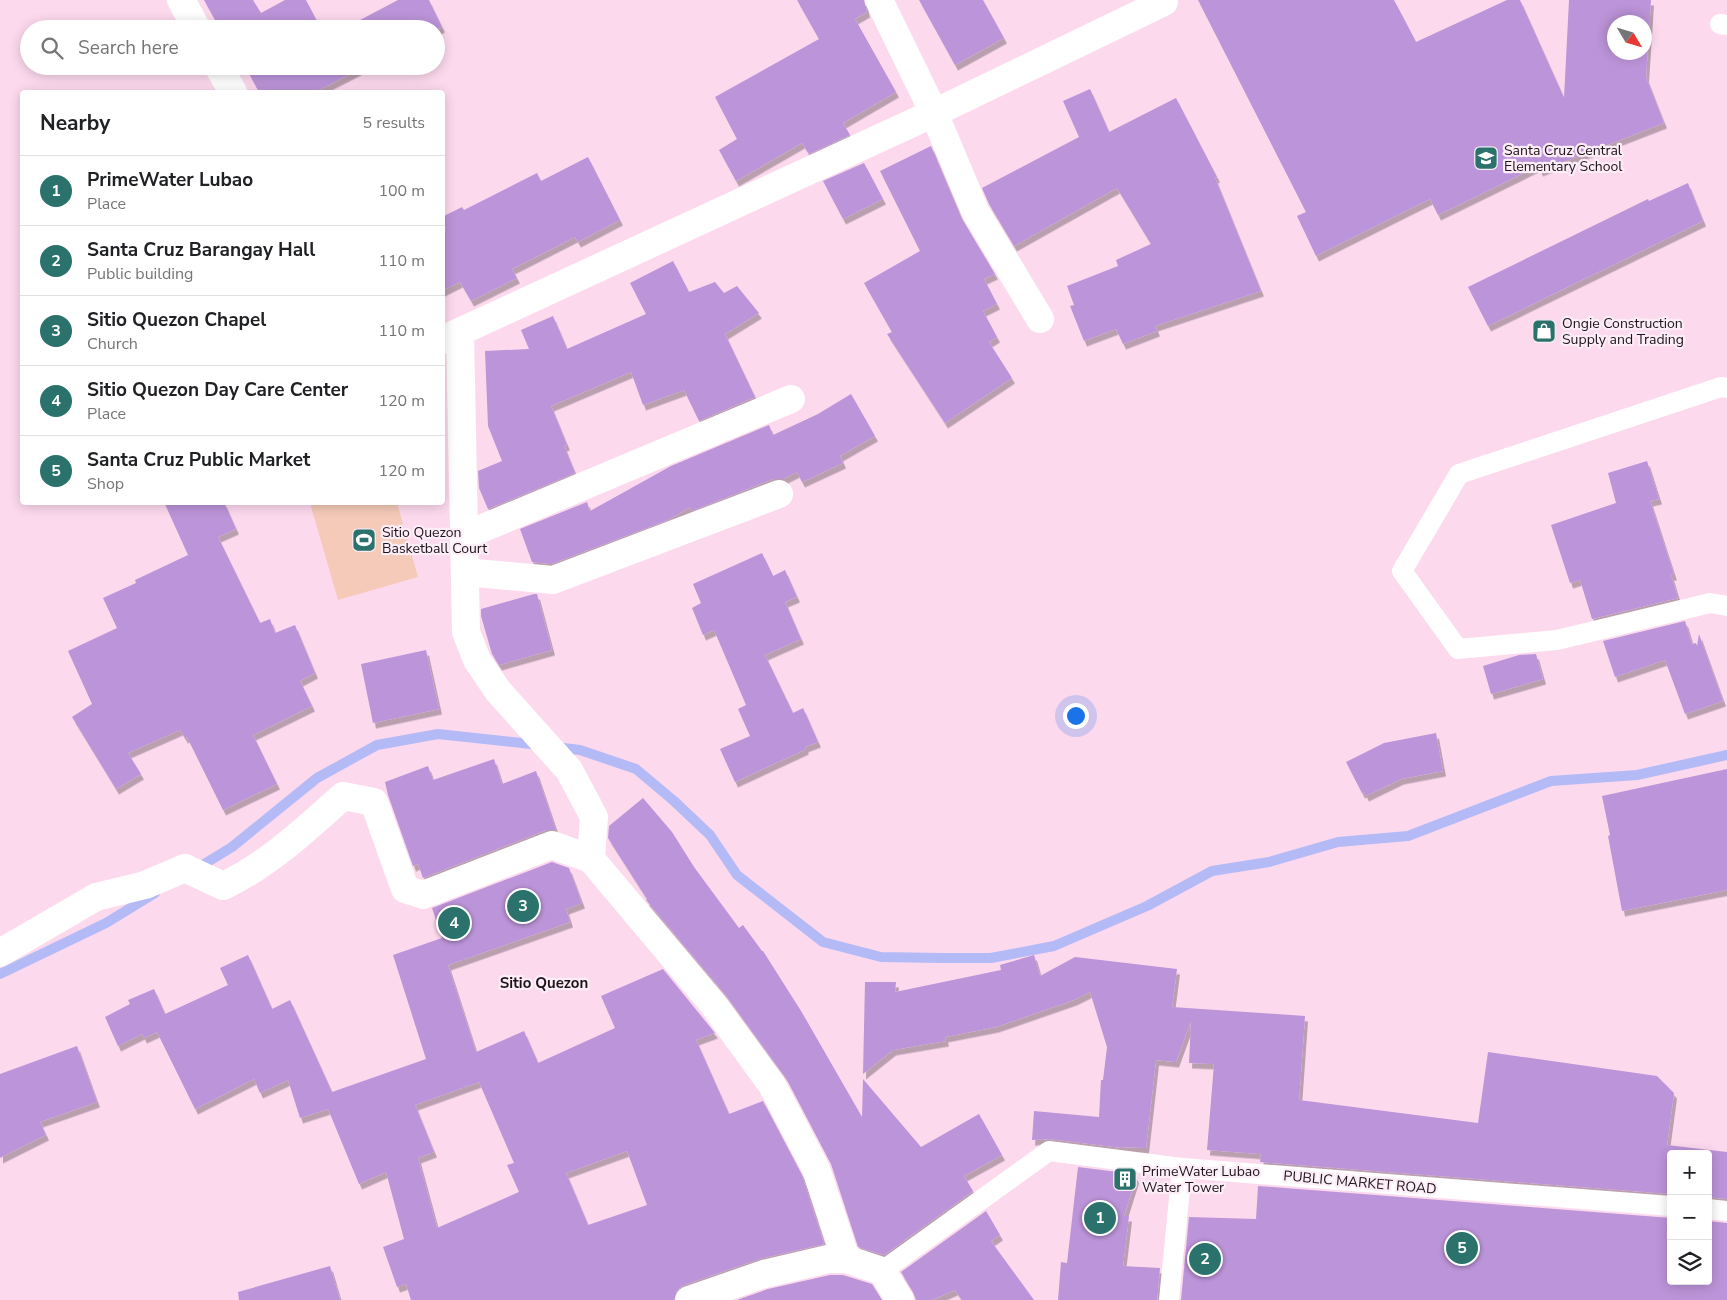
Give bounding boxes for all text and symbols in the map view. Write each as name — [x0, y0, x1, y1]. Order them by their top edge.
north arrow — [1607, 15, 1652, 60]
search box — [20, 20, 445, 75]
icon: search — [38, 34, 66, 62]
text: Search here — [78, 35, 179, 61]
text: Nearby — [40, 109, 110, 137]
text: 5 results — [363, 112, 425, 134]
place label: Santa Cruz Central Elementary School — [1504, 141, 1623, 176]
school or university icon: Santa Cruz Central Elementary School — [1473, 145, 1499, 171]
text: PrimeWater Lubao — [87, 167, 253, 193]
text: 1 — [51, 180, 61, 202]
text: 100 m — [378, 180, 425, 202]
text: Place — [87, 193, 126, 215]
text: Santa Cruz Barangay Hall — [87, 237, 315, 263]
text: 2 — [51, 250, 61, 272]
text: 110 m — [378, 250, 425, 272]
text: Public building — [87, 263, 193, 285]
text: Sitio Quezon Chapel — [87, 307, 266, 333]
place label: Ongie Construction Supply and Trading — [1562, 314, 1684, 349]
shop icon: Ongie Construction Supply and Trading — [1531, 318, 1557, 344]
text: 3 — [51, 320, 61, 342]
text: 110 m — [378, 320, 425, 342]
text: Church — [87, 333, 138, 355]
text: Sitio Quezon Day Care Center — [87, 377, 348, 403]
text: 4 — [51, 390, 61, 412]
text: 120 m — [378, 390, 425, 412]
text: Place — [87, 403, 126, 425]
text: Santa Cruz Public Market — [87, 447, 310, 473]
text: 5 — [51, 460, 61, 482]
text: 120 m — [378, 460, 425, 482]
text: Shop — [87, 473, 124, 495]
place label: Sitio Quezon Basketball Court — [382, 523, 487, 558]
sports icon: Sitio Quezon Basketball Court — [351, 527, 377, 553]
your location — [1063, 703, 1089, 729]
pin: 3 — [507, 887, 539, 925]
pin: 4 — [438, 904, 470, 942]
district label: Sitio Quezon — [500, 973, 588, 993]
map controls — [1667, 1150, 1712, 1285]
button: + — [1667, 1150, 1712, 1195]
place label: PrimeWater Lubao Water Tower — [1142, 1162, 1260, 1197]
building icon: PrimeWater Lubao Water Tower — [1112, 1166, 1138, 1192]
street label: PUBLIC MARKET ROAD — [1283, 1166, 1437, 1199]
button: − — [1667, 1195, 1712, 1240]
pin: 1 — [1084, 1199, 1116, 1237]
pin: 5 — [1446, 1229, 1478, 1267]
pin: 2 — [1189, 1240, 1221, 1278]
button: layers — [1667, 1240, 1712, 1285]

